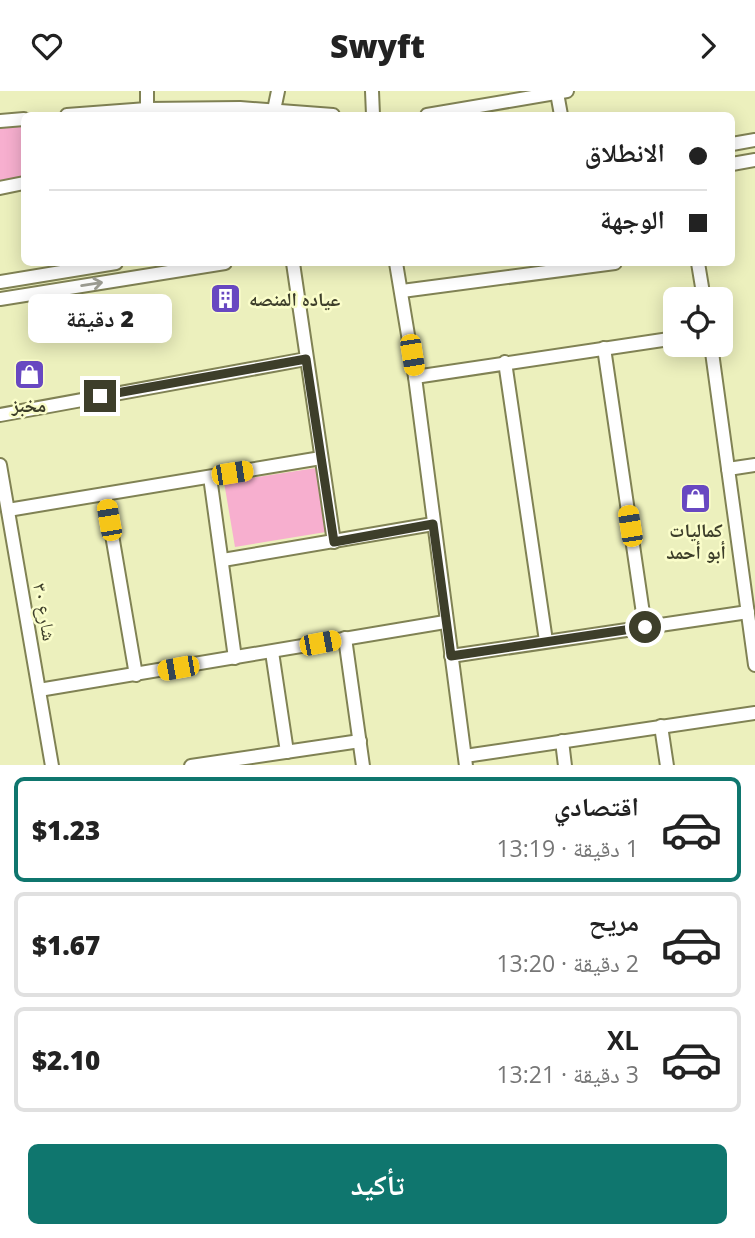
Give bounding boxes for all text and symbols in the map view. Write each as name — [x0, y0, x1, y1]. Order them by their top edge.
text: Swyft — [330, 24, 425, 67]
icon: heart — [28, 27, 66, 65]
icon: forward — [689, 27, 727, 65]
text: الانطلاق — [585, 134, 665, 170]
text: الوجهة — [600, 201, 665, 237]
one-way arrow — [80, 277, 102, 290]
building icon: عياده المنصه — [209, 282, 243, 316]
place label: عياده المنصه — [249, 286, 340, 312]
map controls — [663, 287, 733, 357]
button: locate — [663, 287, 733, 357]
callout: 2 دقيقة — [28, 295, 172, 343]
text: 2 دقيقة — [66, 302, 134, 334]
car — [399, 333, 426, 377]
shop icon: مخبز — [12, 357, 46, 391]
route end — [84, 380, 116, 412]
place label: مخبز — [11, 392, 46, 418]
car — [210, 459, 255, 487]
shop icon: كماليات أبو أحمد — [679, 482, 713, 516]
car — [96, 497, 123, 543]
car — [617, 504, 644, 548]
place label: كماليات أبو أحمد — [666, 517, 726, 565]
street label: شارع ٣٠ — [27, 581, 63, 643]
route start — [629, 611, 661, 643]
car — [298, 629, 343, 657]
car — [156, 654, 201, 682]
text: اقتصادي — [554, 788, 639, 824]
icon: car — [660, 798, 723, 861]
text: $1.23 — [32, 812, 100, 848]
text: 1 دقيقة · 13:19 — [496, 832, 639, 864]
text: مريح — [589, 903, 639, 939]
icon: car — [660, 913, 723, 976]
text: $1.67 — [32, 927, 100, 963]
text: 2 دقيقة · 13:20 — [496, 947, 639, 979]
text: XL — [607, 1022, 639, 1058]
icon: car — [660, 1028, 723, 1091]
text: $2.10 — [32, 1042, 100, 1078]
text: 3 دقيقة · 13:21 — [496, 1058, 639, 1090]
button: تأكيد — [28, 1144, 727, 1224]

